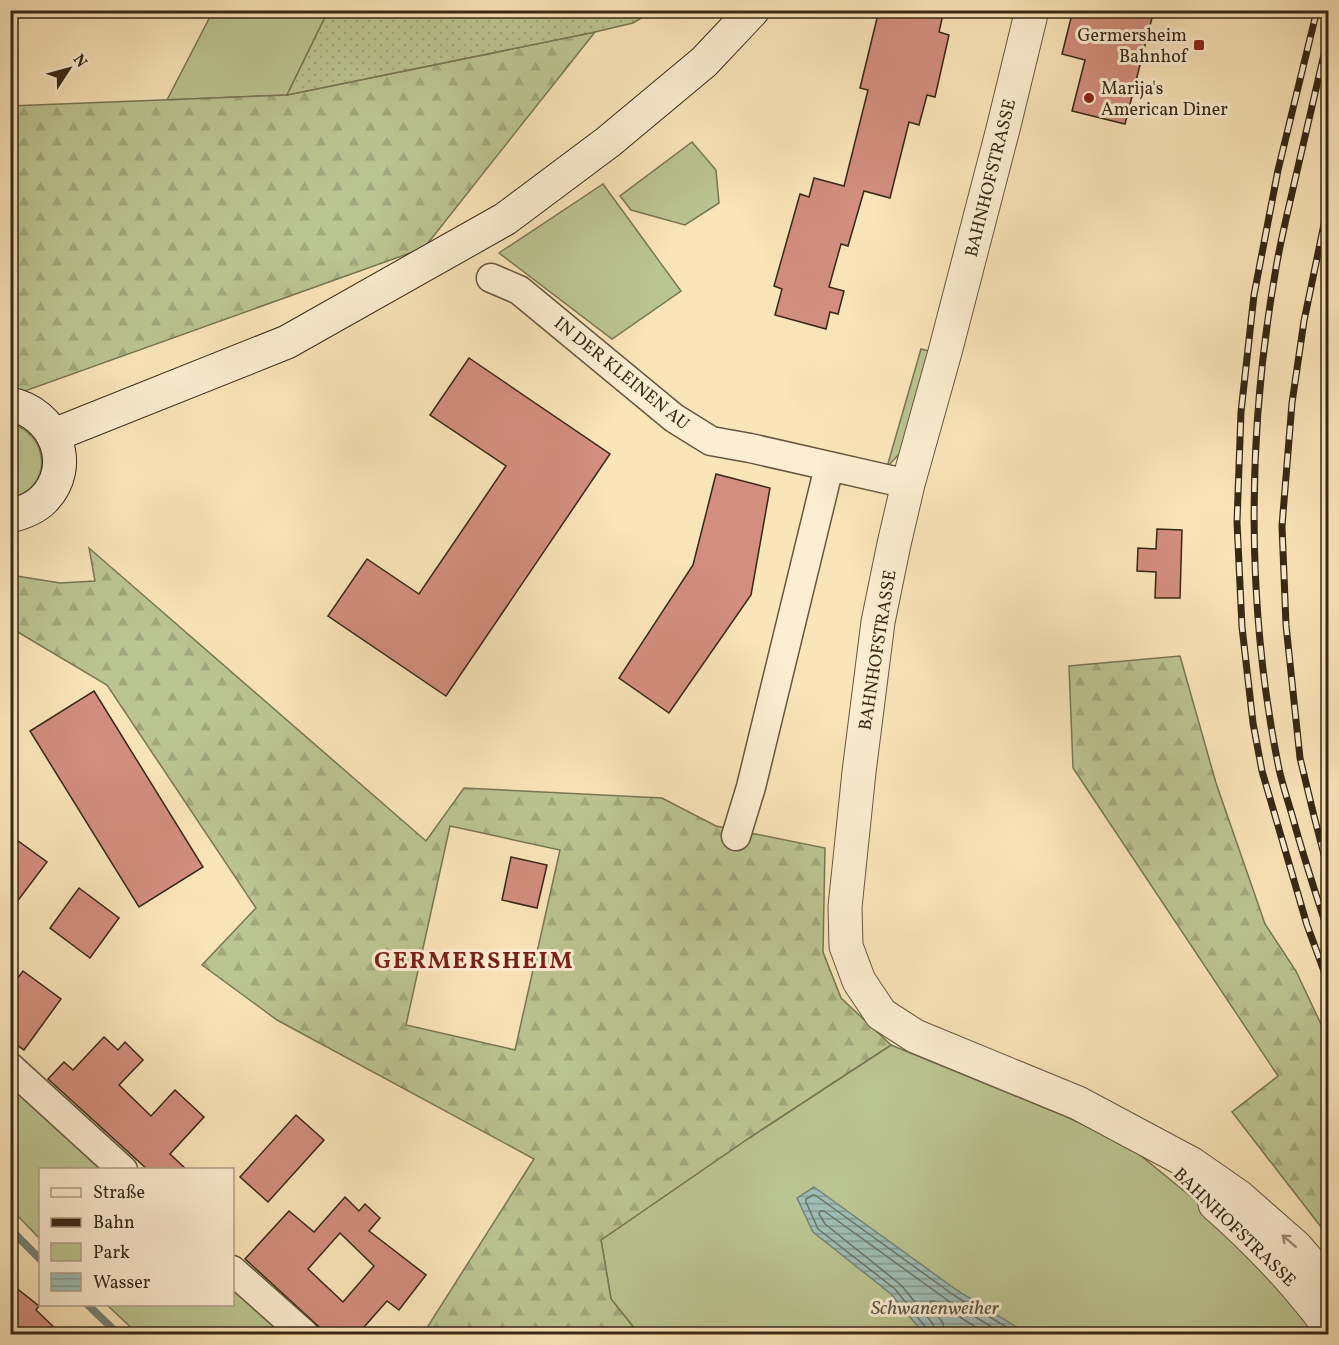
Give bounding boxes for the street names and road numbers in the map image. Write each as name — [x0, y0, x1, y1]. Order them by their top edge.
street label: BAHNHOFSTRASSE — [960, 97, 1023, 260]
street label: IN DER KLEINEN AU — [548, 312, 694, 437]
street label: BAHNHOFSTRASSE — [853, 568, 904, 732]
street label: BAHNHOFSTRASSE — [1167, 1163, 1301, 1293]

